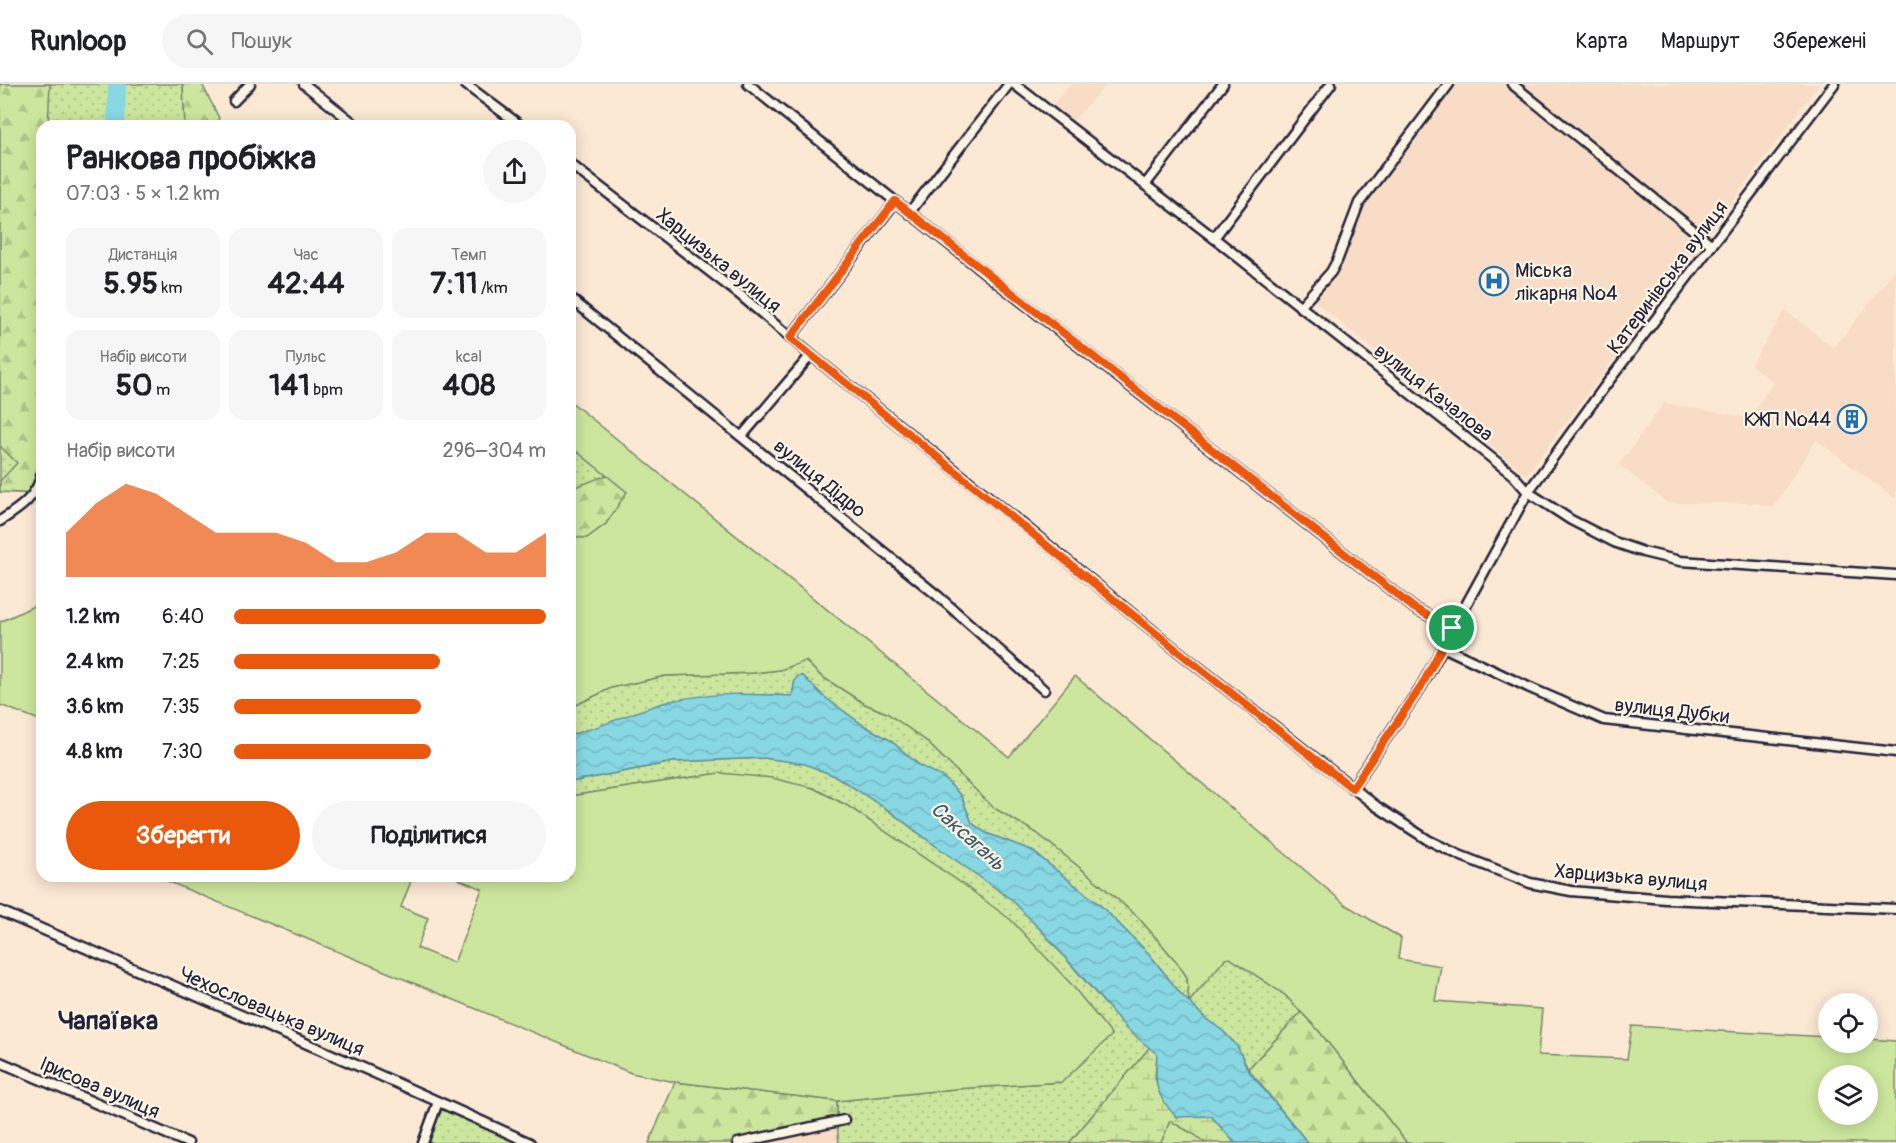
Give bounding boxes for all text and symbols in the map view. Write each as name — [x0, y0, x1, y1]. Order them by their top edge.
search box — [162, 14, 582, 68]
text: Runloop — [30, 24, 126, 59]
icon: search — [183, 25, 216, 58]
text: Пошук — [231, 27, 293, 55]
text: Карта — [1576, 28, 1628, 55]
text: Маршрут — [1661, 28, 1740, 55]
text: Збережені — [1773, 28, 1866, 55]
text: Ранкова пробіжка — [66, 138, 316, 179]
button: share — [483, 140, 546, 203]
text: 07:03 · 5 × 1.2 km — [66, 181, 220, 206]
street label: Катеринівська вулиця — [1602, 196, 1733, 359]
street label: Харцизька вулиця — [651, 202, 786, 318]
text: Дистанція — [109, 245, 177, 265]
text: Час — [293, 245, 319, 265]
text: Темп — [451, 245, 487, 265]
place label: Міська лікарня №4 — [1515, 258, 1618, 306]
text: 5.95 — [104, 265, 158, 302]
text: 42:44 — [268, 265, 344, 302]
text: 7:11 — [430, 265, 478, 302]
hospital icon: Міська лікарня №4 — [1478, 265, 1510, 297]
text: km — [158, 278, 182, 298]
text: /km — [478, 278, 508, 298]
street label: вулиця Качалова — [1369, 338, 1498, 447]
text: Набір висоти — [100, 347, 187, 367]
text: Пульс — [286, 347, 326, 367]
text: kcal — [456, 347, 482, 367]
text: 50 — [116, 367, 153, 404]
text: 141 — [269, 367, 310, 404]
text: 408 — [442, 367, 496, 404]
text: m — [153, 380, 170, 400]
text: bpm — [310, 380, 343, 400]
building icon: КЖП №44 — [1836, 403, 1868, 435]
place label: КЖП №44 — [1744, 407, 1831, 432]
street label: вулиця Дідро — [768, 433, 871, 523]
text: Набір висоти — [66, 438, 175, 463]
text: 296–304 m — [443, 438, 546, 463]
pin — [1426, 602, 1477, 653]
text: 1.2 km — [66, 604, 120, 629]
text: 6:40 — [162, 604, 204, 629]
icon: arrive — [1435, 611, 1468, 644]
text: 2.4 km — [66, 649, 124, 674]
text: 7:25 — [162, 649, 200, 674]
street label: вулиця Дубки — [1613, 692, 1731, 729]
text: 3.6 km — [66, 694, 124, 719]
text: 7:35 — [162, 694, 200, 719]
text: 4.8 km — [66, 739, 123, 764]
text: 7:30 — [162, 739, 203, 764]
water label: Саксагань — [925, 796, 1011, 877]
button: Зберегти — [66, 801, 300, 870]
button: Поділитися — [312, 801, 546, 870]
street label: Харцизька вулиця — [1553, 858, 1708, 897]
street label: Чехословацька вулиця — [176, 961, 368, 1062]
map controls — [1818, 993, 1878, 1125]
button: locate — [1818, 993, 1878, 1053]
district label: Чапаївка — [58, 1005, 158, 1037]
street label: Ірисова вулиця — [36, 1051, 164, 1124]
button: layers — [1818, 1065, 1878, 1125]

